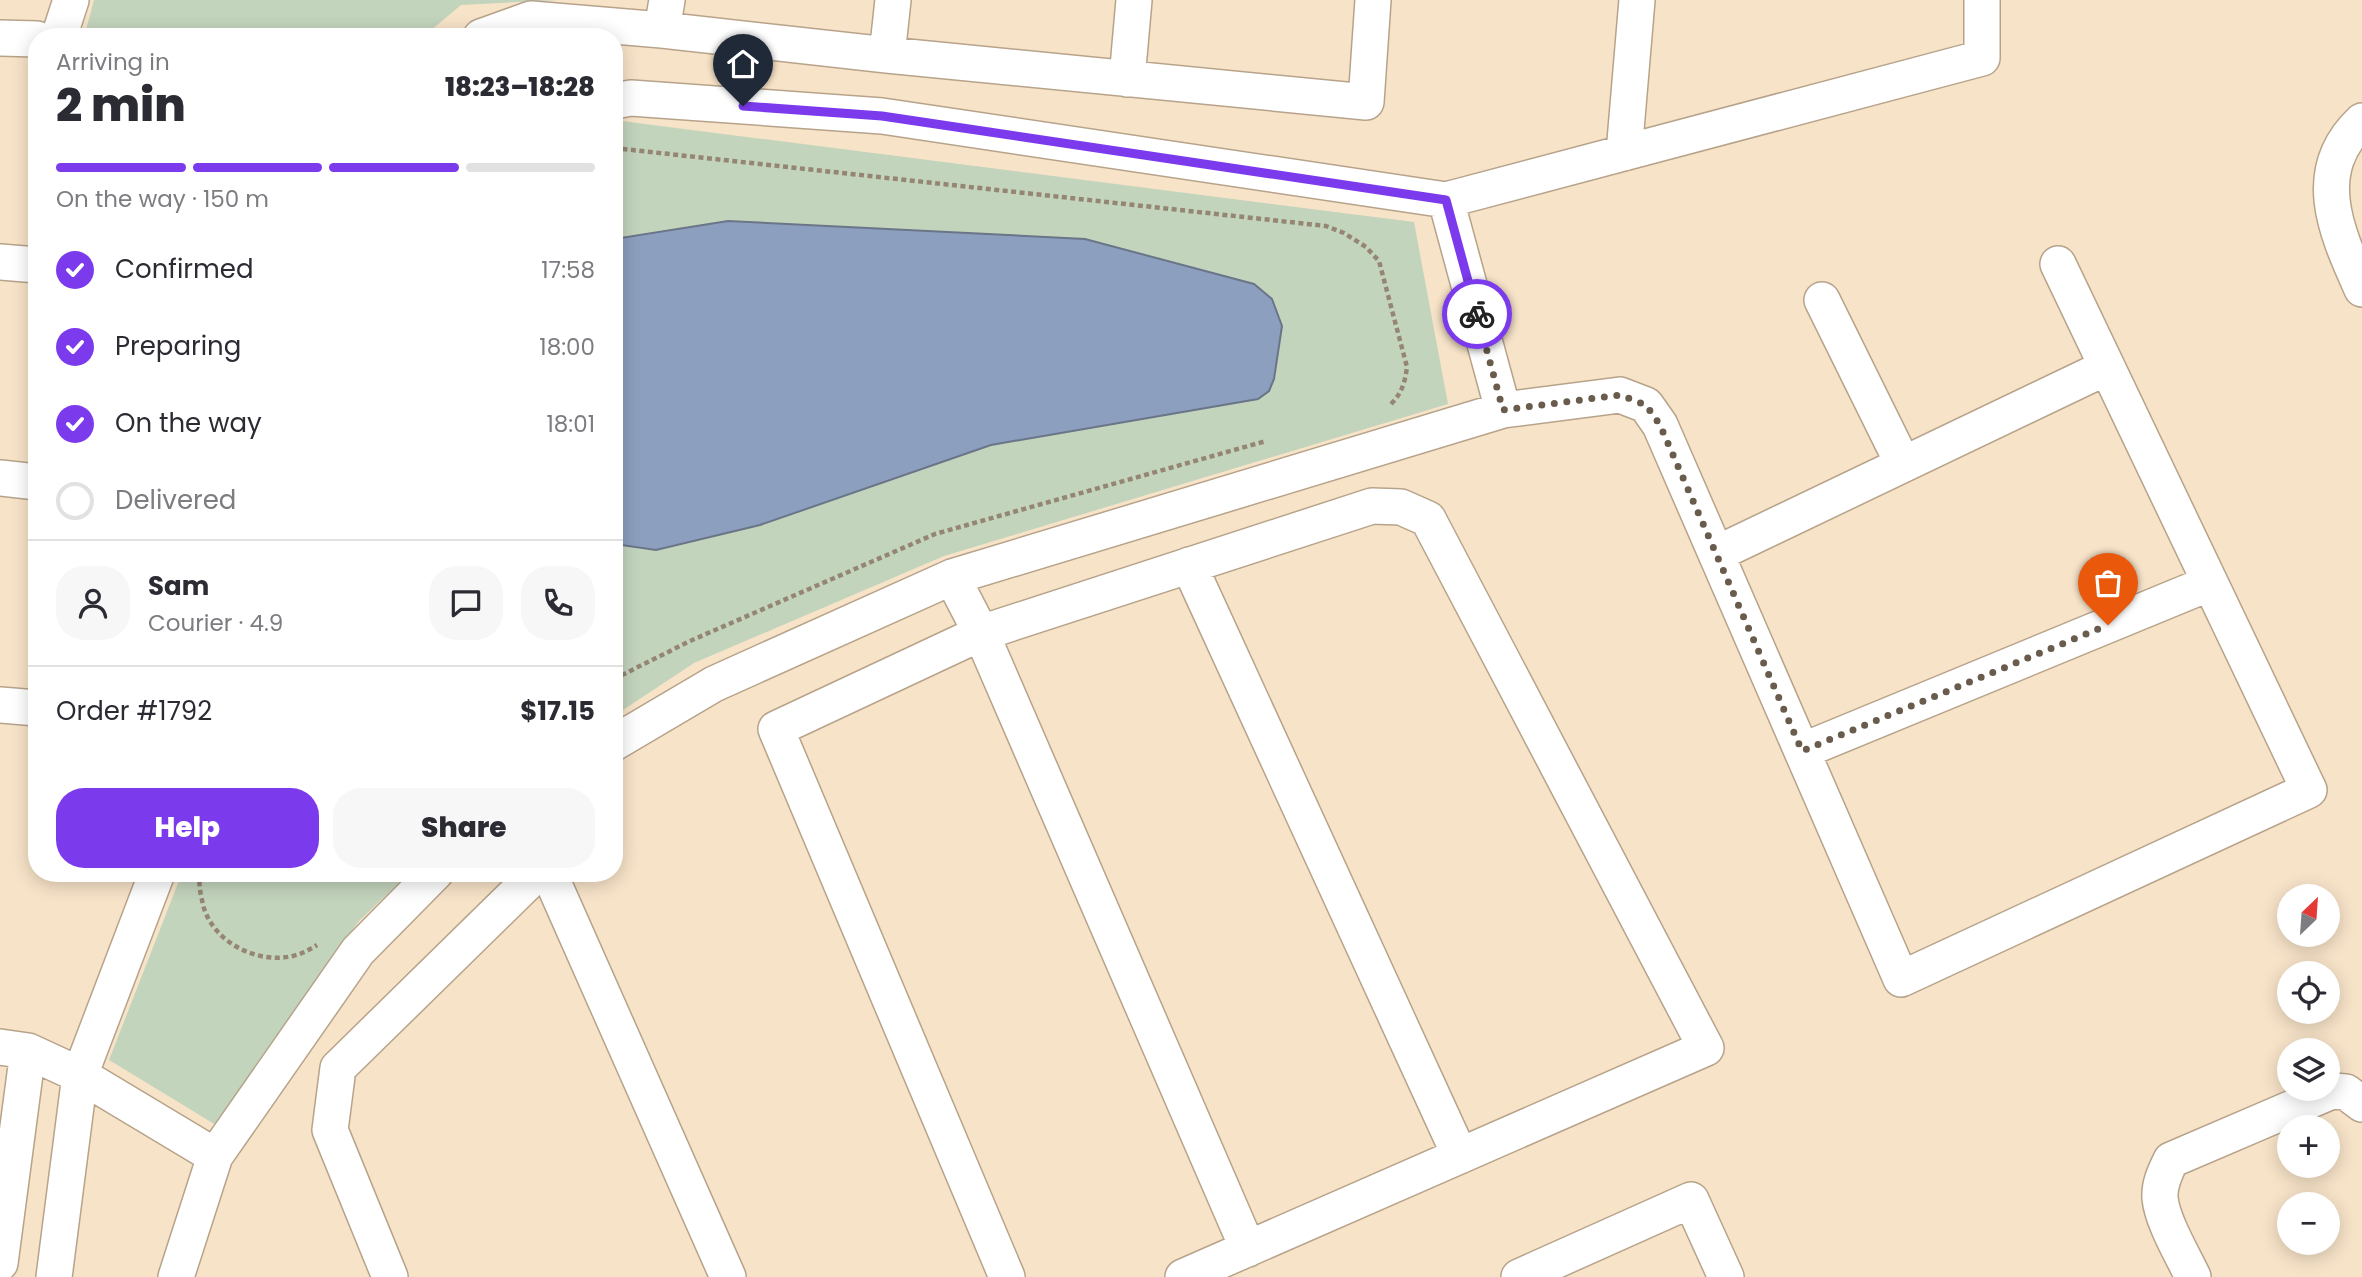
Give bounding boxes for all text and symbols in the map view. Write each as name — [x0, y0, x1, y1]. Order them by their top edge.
pin — [713, 34, 773, 106]
icon: home — [724, 45, 762, 83]
text: Arriving in — [56, 46, 170, 78]
text: 18:23–18:28 — [445, 69, 595, 105]
text: 2 min — [56, 73, 186, 137]
text: On the way · 150 m — [56, 183, 269, 215]
icon: check — [56, 251, 94, 289]
text: Confirmed — [115, 251, 253, 287]
text: 17:58 — [541, 254, 595, 286]
courier — [1442, 279, 1512, 349]
icon: bike — [1458, 295, 1496, 333]
icon: check — [56, 328, 94, 366]
text: Preparing — [115, 328, 241, 364]
text: 18:00 — [539, 331, 595, 363]
icon: check — [56, 405, 94, 443]
text: On the way — [115, 405, 262, 441]
text: 18:01 — [546, 408, 595, 440]
text: Delivered — [115, 482, 236, 518]
pin — [2078, 553, 2138, 625]
icon: bag — [2089, 564, 2127, 602]
button: person — [56, 566, 130, 640]
button: chat — [429, 566, 503, 640]
button: phone — [521, 566, 595, 640]
text: Sam — [148, 568, 209, 604]
text: Courier · 4.9 — [148, 607, 283, 639]
text: Order #1792 — [56, 693, 212, 729]
text: $17.15 — [520, 693, 595, 729]
button: Help — [56, 788, 319, 868]
button: Share — [333, 788, 595, 868]
north arrow — [2277, 884, 2340, 947]
map controls — [2277, 884, 2340, 1255]
button: locate — [2277, 961, 2340, 1024]
button: layers — [2277, 1038, 2340, 1101]
button: + — [2277, 1115, 2340, 1178]
button: − — [2277, 1192, 2340, 1255]

